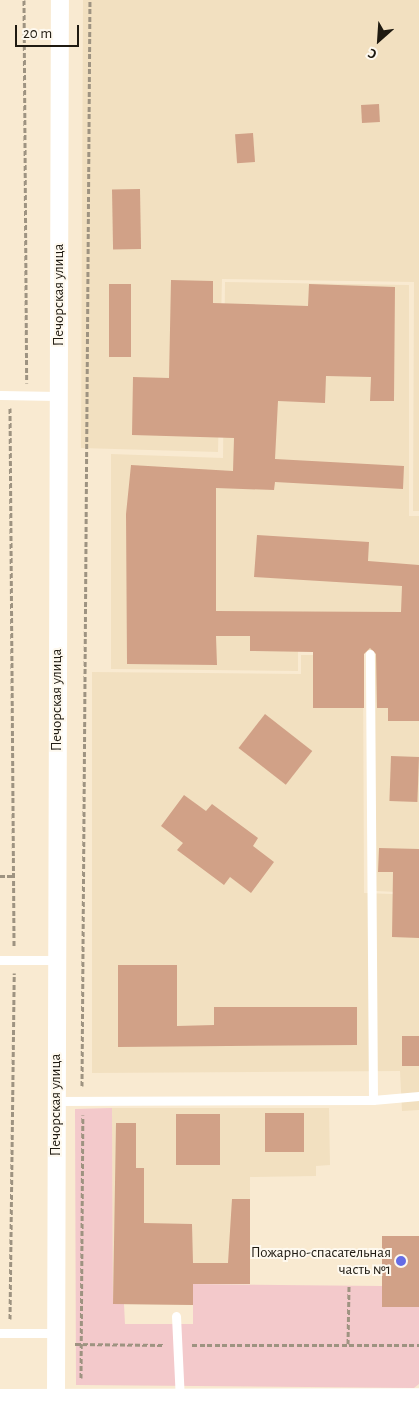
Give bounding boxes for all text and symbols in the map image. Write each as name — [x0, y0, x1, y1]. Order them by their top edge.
scale bar — [18, 15, 81, 47]
north arrow — [354, 15, 404, 65]
text: 20 m — [23, 26, 52, 41]
text: С — [366, 45, 379, 61]
street label: Печорская улица — [50, 244, 68, 346]
street label: Печорская улица — [48, 649, 66, 751]
street label: Печорская улица — [47, 1054, 65, 1156]
place label: Пожарно-спасательная часть №1 — [251, 1243, 391, 1278]
marker: Пожарно-спасательная часть №1 — [395, 1255, 407, 1267]

